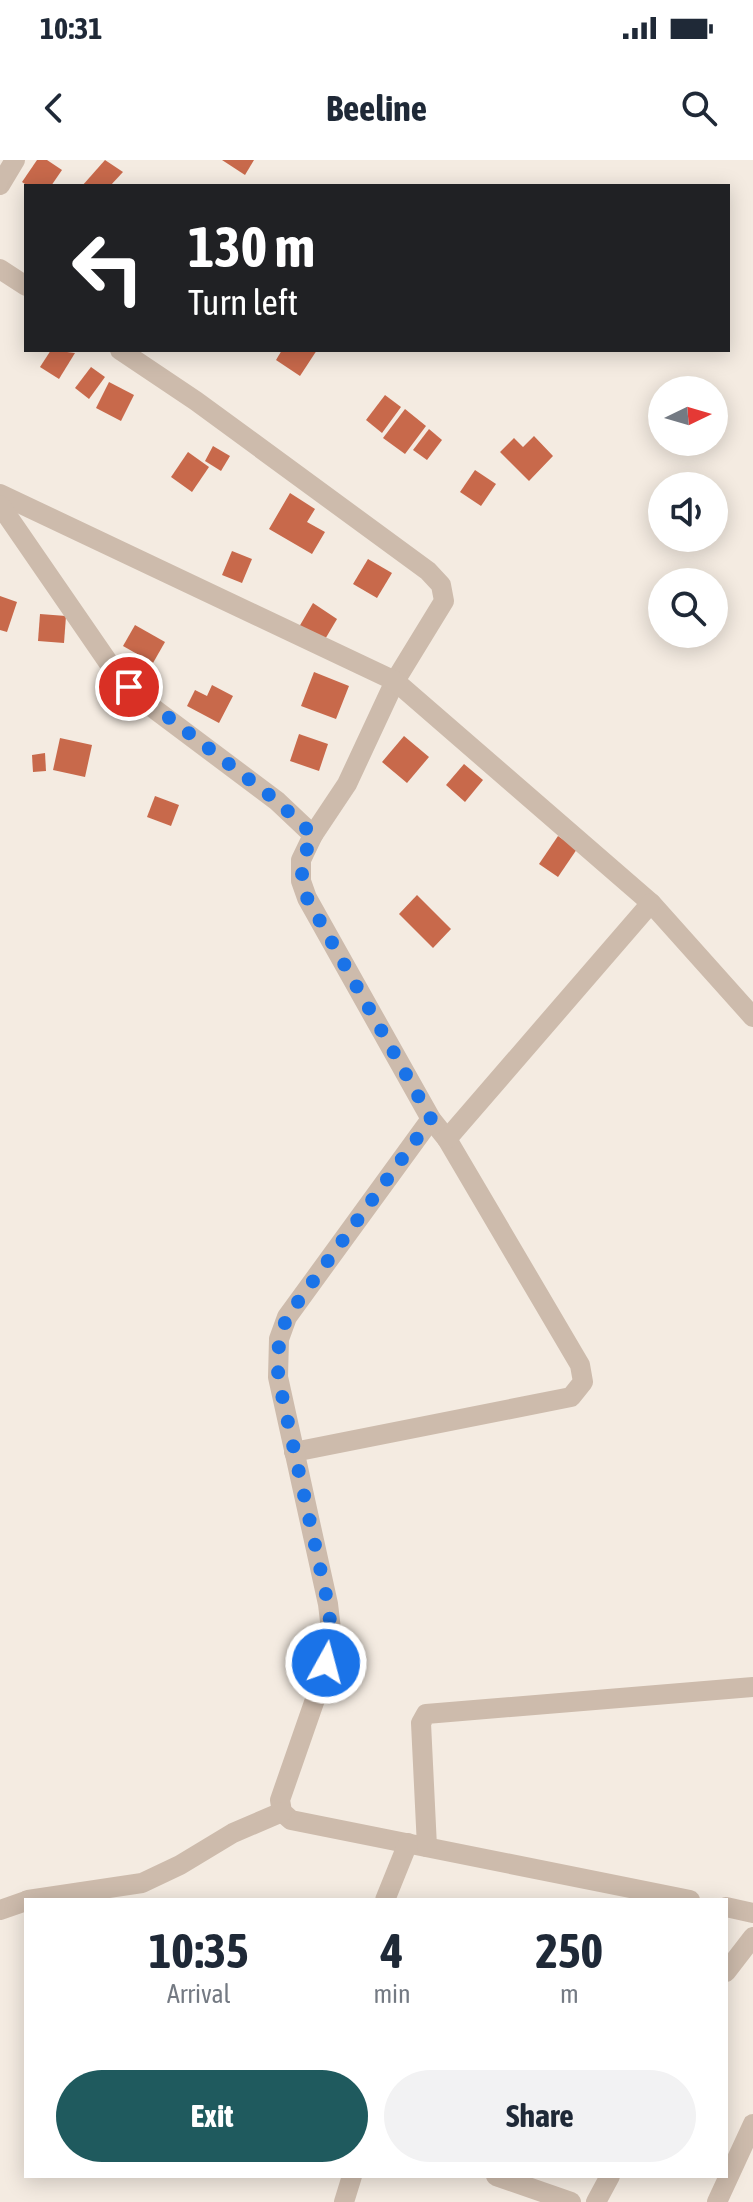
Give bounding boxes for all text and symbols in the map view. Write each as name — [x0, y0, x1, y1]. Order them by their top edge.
text: 10:31 — [40, 11, 102, 45]
icon: back — [32, 86, 76, 130]
icon: search — [677, 86, 721, 130]
text: Beeline — [326, 87, 427, 129]
text: 130 m — [188, 215, 315, 279]
icon: left — [56, 216, 160, 320]
text: Turn left — [188, 281, 298, 323]
north arrow — [648, 376, 728, 456]
map controls — [648, 376, 728, 648]
button: sound — [648, 472, 728, 552]
button: search — [648, 568, 728, 648]
pin — [95, 653, 163, 721]
icon: arrive — [107, 665, 151, 709]
position arrow — [284, 1621, 368, 1705]
text: 10:35 — [149, 1923, 249, 1978]
text: 4 — [381, 1923, 403, 1978]
text: 250 — [536, 1923, 603, 1978]
text: Arrival — [167, 1979, 230, 2009]
text: min — [373, 1979, 411, 2009]
text: m — [560, 1979, 579, 2009]
button: Exit — [56, 2070, 368, 2162]
button: Share — [384, 2070, 696, 2162]

